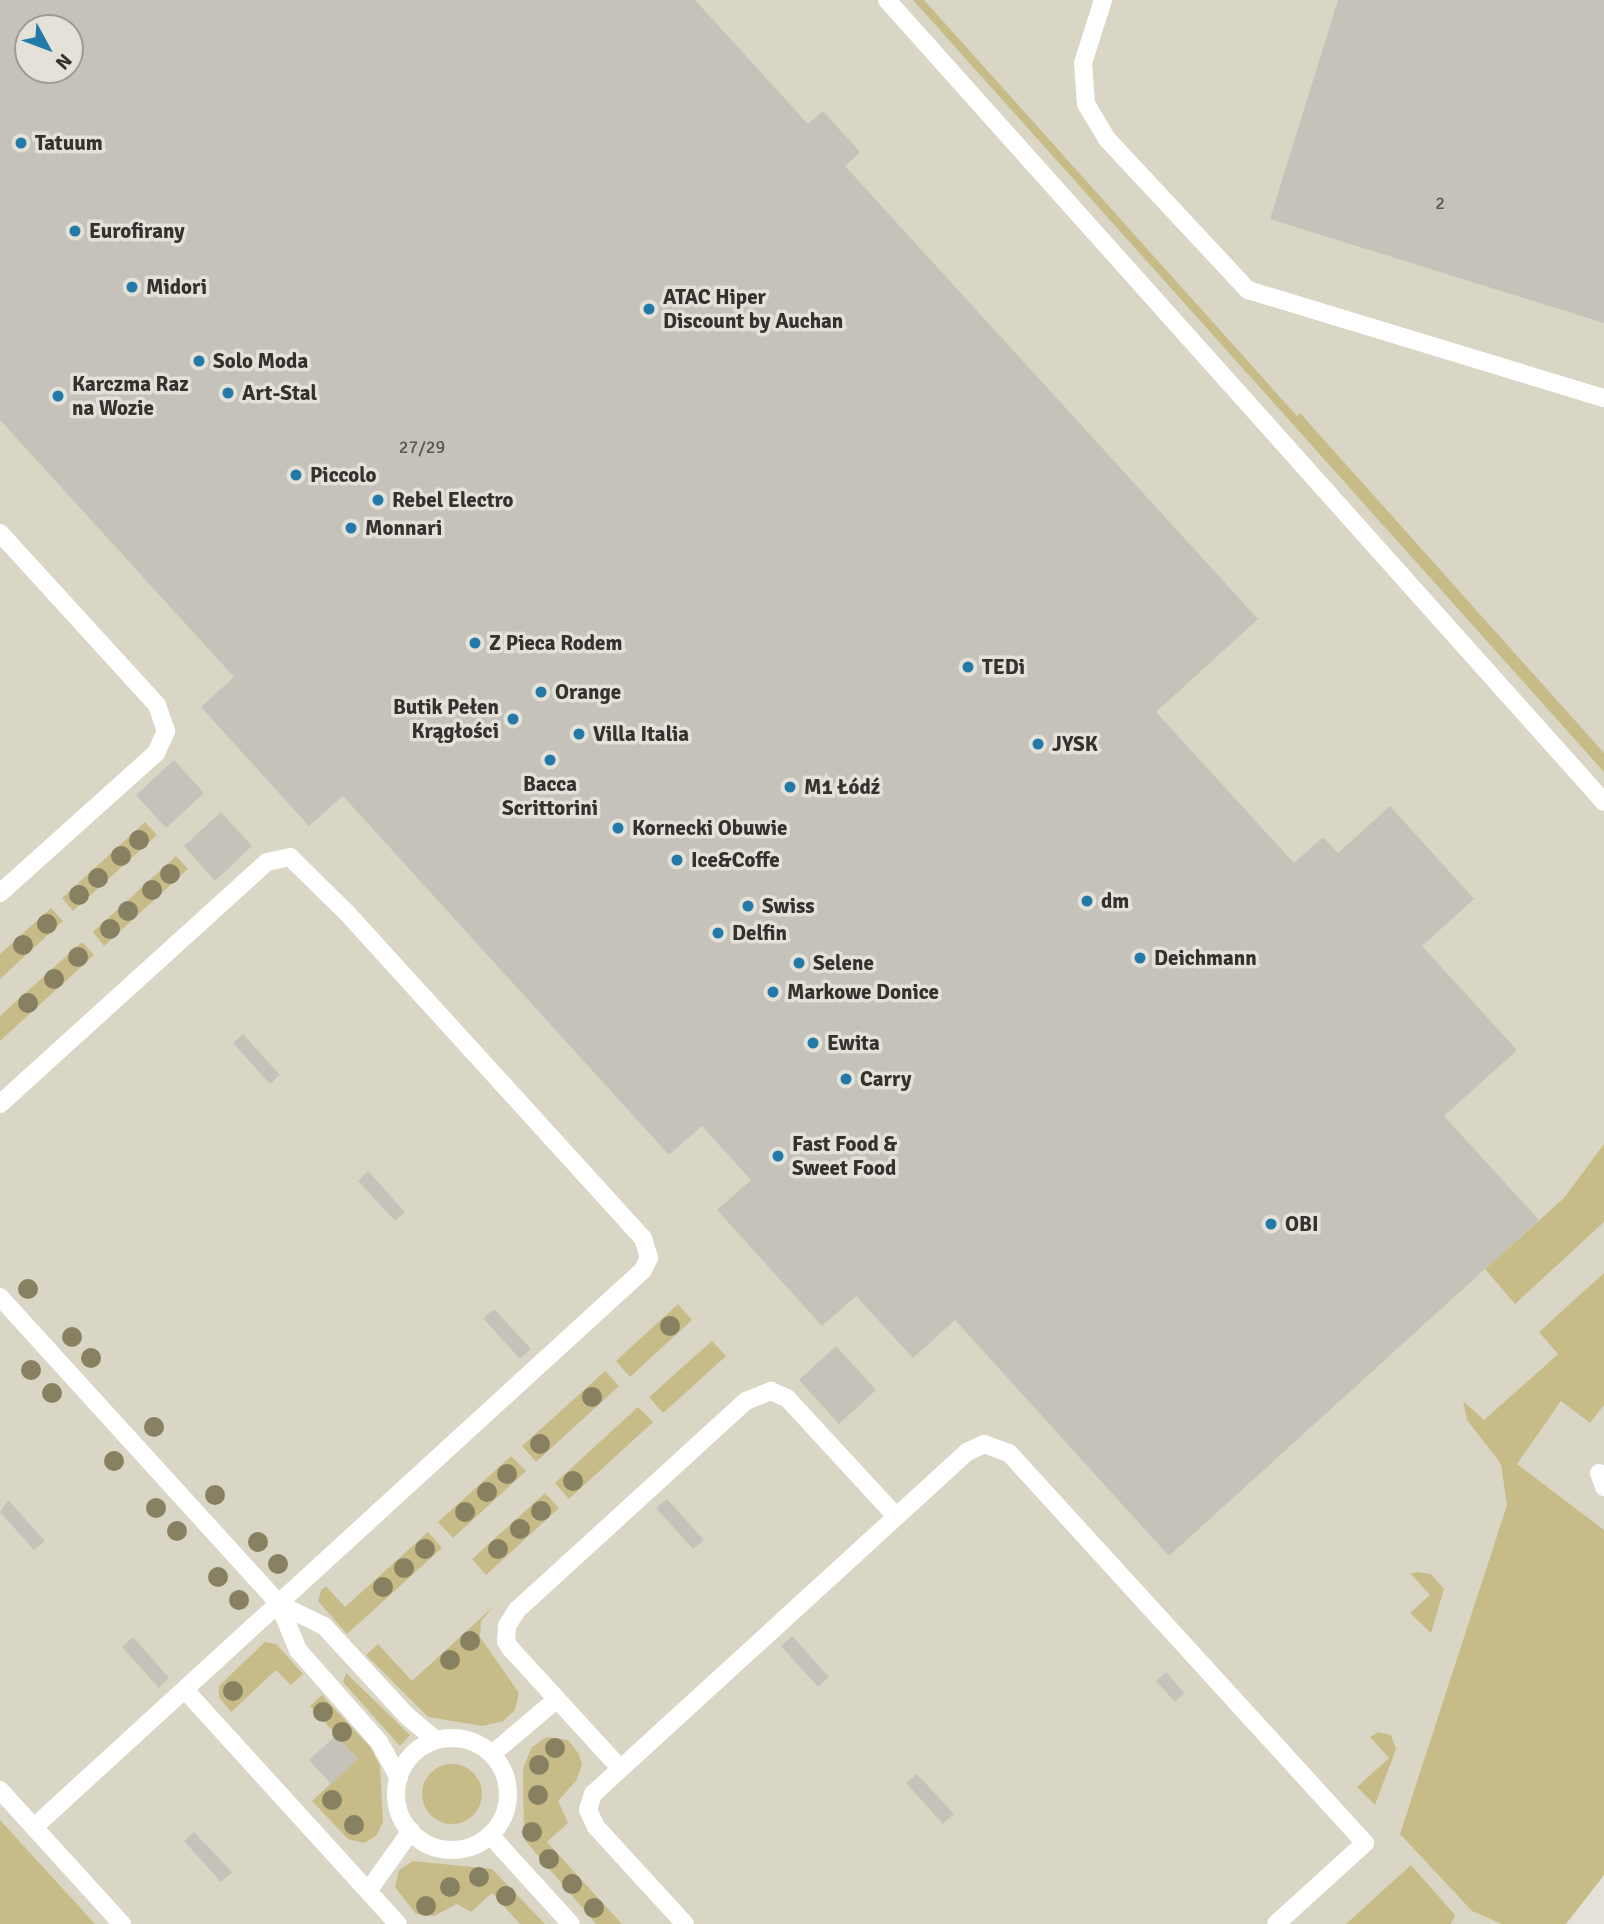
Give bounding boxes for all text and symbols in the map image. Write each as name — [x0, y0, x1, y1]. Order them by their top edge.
north arrow — [14, 14, 84, 84]
text: N — [50, 49, 77, 74]
place label: Tatuum — [35, 130, 103, 156]
marker: Tatuum — [13, 135, 29, 151]
house number: 2 — [1435, 192, 1445, 214]
place label: Eurofirany — [89, 218, 185, 244]
marker: Eurofirany — [67, 223, 83, 239]
place label: Midori — [146, 274, 207, 300]
marker: Midori — [124, 279, 140, 295]
place label: ATAC Hiper Discount by Auchan — [663, 284, 843, 334]
marker: ATAC Hiper Discount by Auchan — [641, 301, 657, 317]
place label: Solo Moda — [213, 348, 308, 374]
marker: Solo Moda — [191, 353, 207, 369]
place label: Karczma Raz na Wozie — [72, 371, 189, 421]
place label: Art-Stal — [242, 380, 317, 406]
marker: Art-Stal — [220, 385, 236, 401]
marker: Karczma Raz na Wozie — [50, 388, 66, 404]
house number: 27/29 — [399, 436, 445, 458]
place label: Piccolo — [310, 462, 377, 488]
marker: Piccolo — [288, 467, 304, 483]
place label: Rebel Electro — [392, 487, 514, 513]
marker: Rebel Electro — [370, 492, 386, 508]
place label: Monnari — [365, 515, 442, 541]
marker: Monnari — [343, 520, 359, 536]
place label: Z Pieca Rodem — [489, 630, 622, 656]
marker: Z Pieca Rodem — [467, 635, 483, 651]
place label: TEDi — [982, 654, 1025, 680]
marker: TEDi — [960, 659, 976, 675]
place label: Orange — [555, 679, 621, 705]
marker: Orange — [533, 684, 549, 700]
place label: Butik Pełen Krągłości — [393, 694, 499, 744]
marker: Butik Pełen Krągłości — [505, 711, 521, 727]
place label: Villa Italia — [593, 721, 689, 747]
marker: Villa Italia — [571, 726, 587, 742]
place label: JYSK — [1052, 731, 1098, 757]
marker: JYSK — [1030, 736, 1046, 752]
marker: Bacca Scrittorini — [542, 752, 558, 768]
place label: Bacca Scrittorini — [502, 771, 598, 821]
place label: M1 Łódź — [804, 774, 880, 800]
marker: M1 Łódź — [782, 779, 798, 795]
place label: Kornecki Obuwie — [632, 815, 787, 841]
marker: Kornecki Obuwie — [610, 820, 626, 836]
place label: Ice&Coffe — [691, 847, 780, 873]
marker: Ice&Coffe — [669, 852, 685, 868]
place label: dm — [1101, 888, 1129, 914]
place label: Swiss — [762, 893, 815, 919]
marker: dm — [1079, 893, 1095, 909]
marker: Swiss — [740, 898, 756, 914]
place label: Delfin — [732, 920, 787, 946]
marker: Delfin — [710, 925, 726, 941]
place label: Deichmann — [1154, 945, 1257, 971]
place label: Selene — [813, 950, 874, 976]
marker: Deichmann — [1132, 950, 1148, 966]
marker: Selene — [791, 955, 807, 971]
place label: Markowe Donice — [787, 979, 939, 1005]
marker: Markowe Donice — [765, 984, 781, 1000]
place label: Ewita — [827, 1030, 880, 1056]
marker: Ewita — [805, 1035, 821, 1051]
place label: Carry — [860, 1066, 911, 1092]
marker: Carry — [838, 1071, 854, 1087]
place label: Fast Food & Sweet Food — [792, 1131, 897, 1181]
marker: Fast Food & Sweet Food — [770, 1148, 786, 1164]
place label: OBI — [1285, 1211, 1319, 1237]
marker: OBI — [1263, 1216, 1279, 1232]

